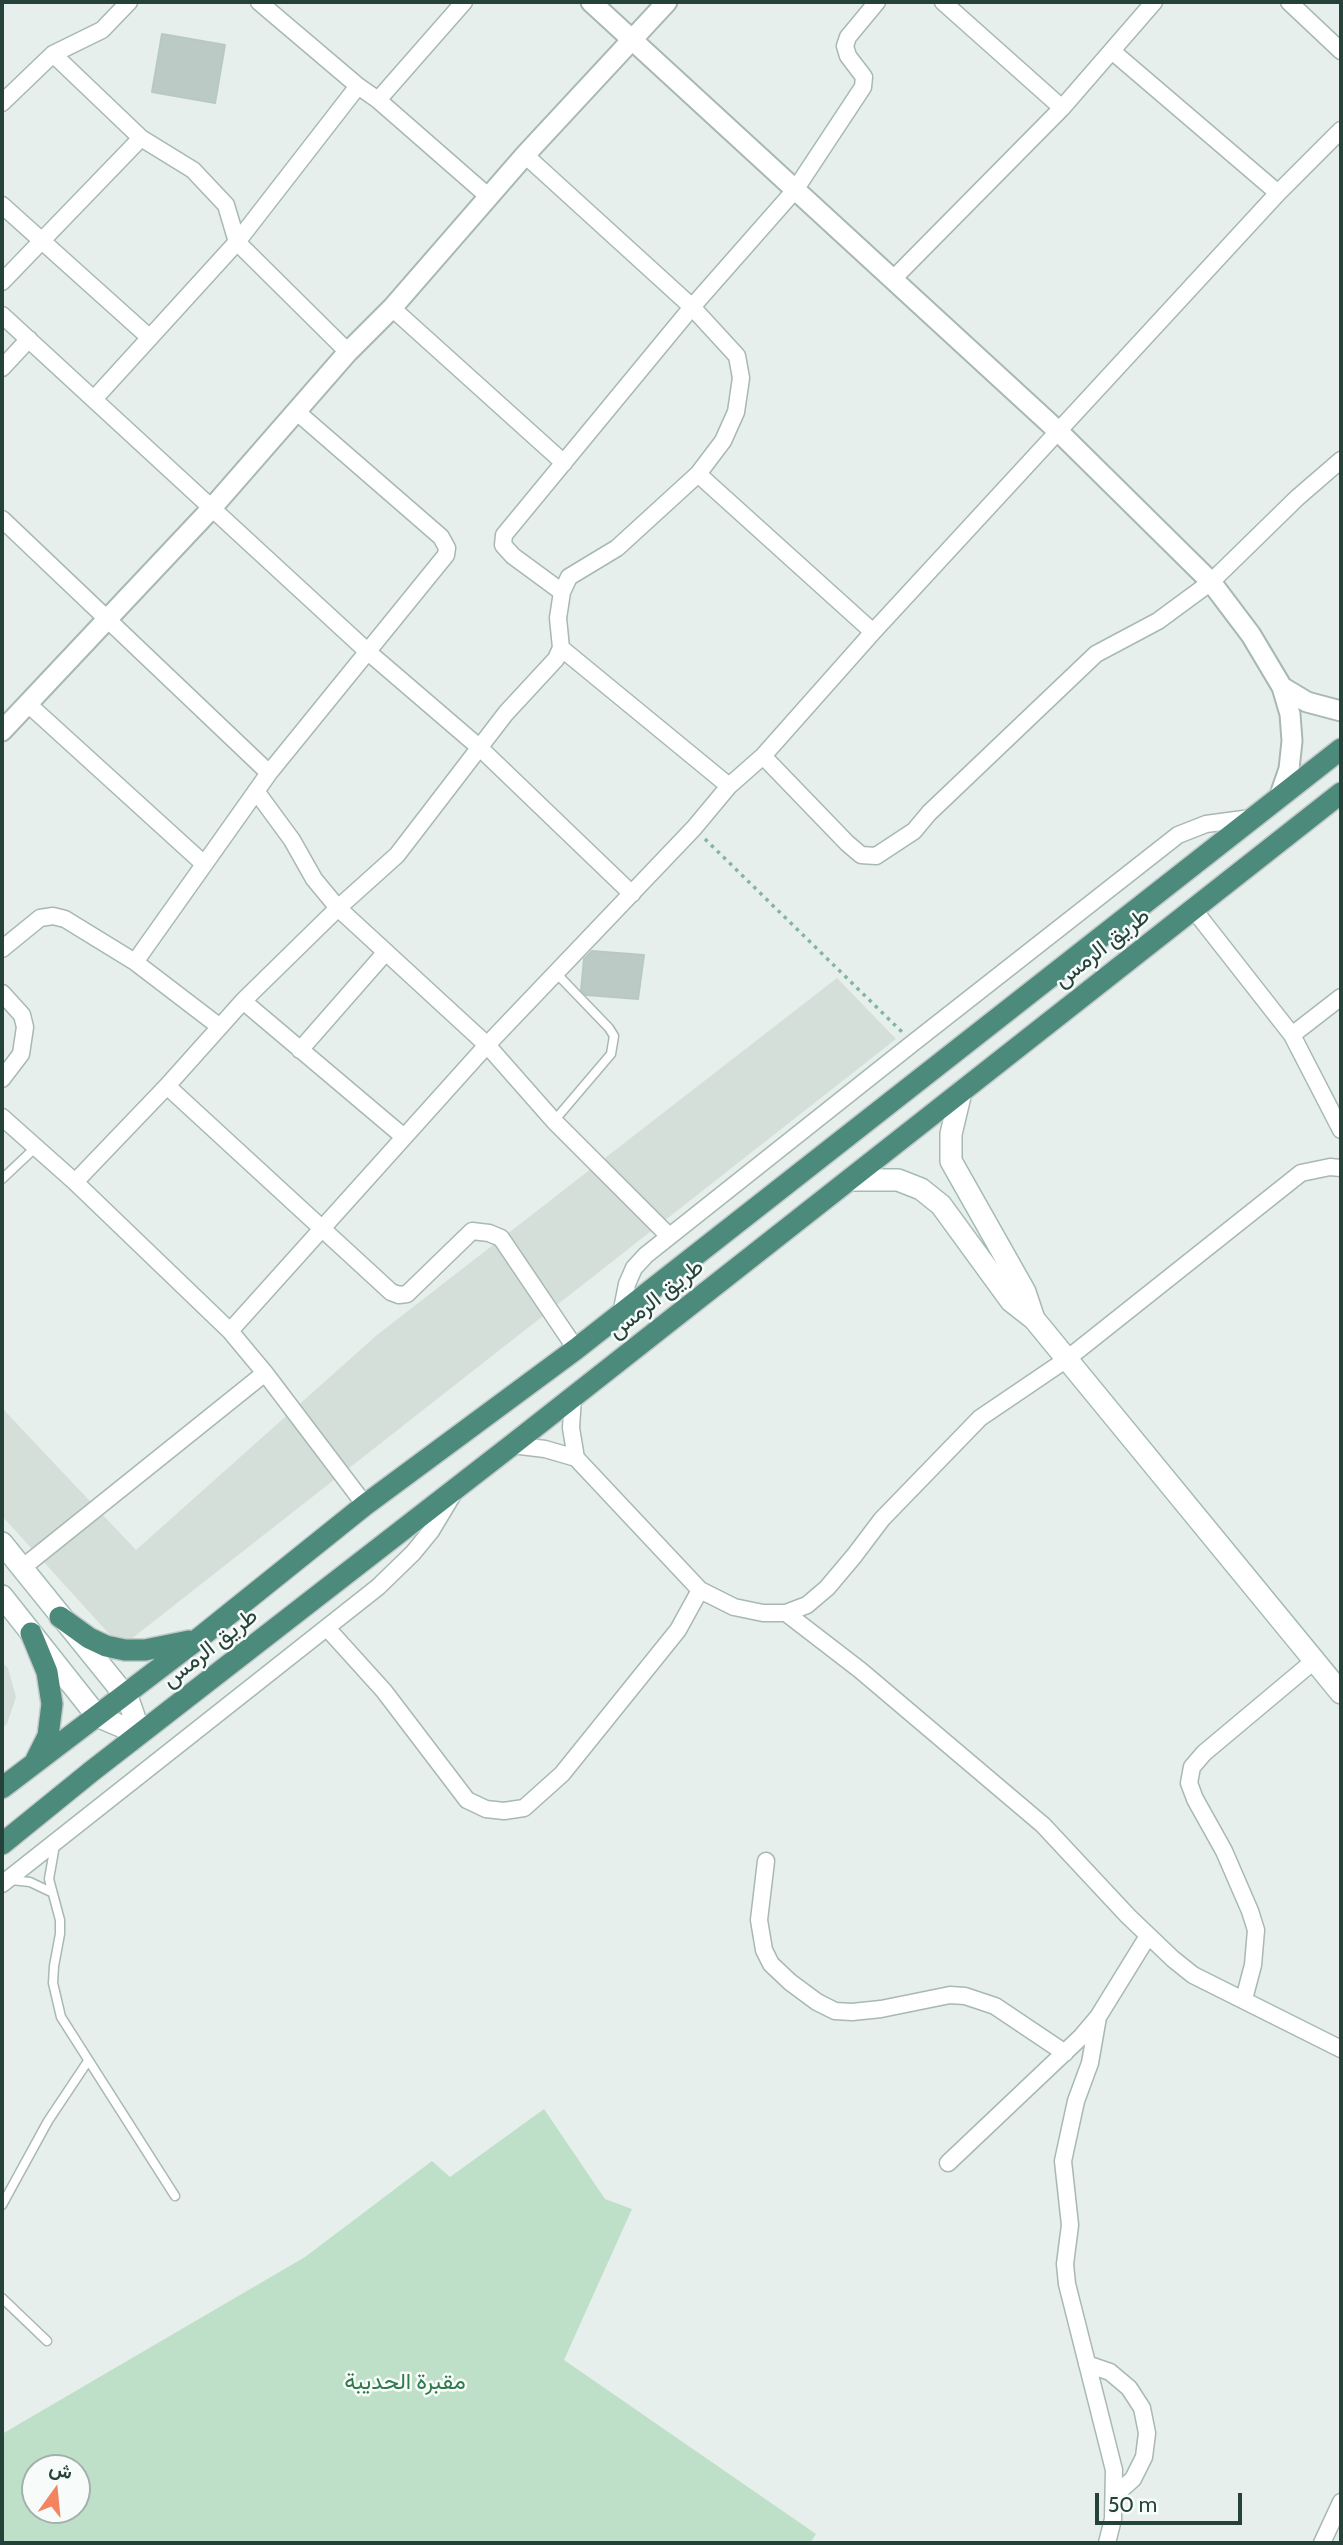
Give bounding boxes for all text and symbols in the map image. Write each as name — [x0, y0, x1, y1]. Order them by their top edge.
street label: طريق الرمس — [1049, 902, 1155, 994]
street label: طريق الرمس — [603, 1253, 709, 1345]
street label: طريق الرمس — [157, 1602, 263, 1694]
park label: مقبرة الحديبة — [344, 2368, 466, 2396]
north arrow — [21, 2454, 91, 2524]
text: ش — [47, 2456, 75, 2484]
scale bar — [1098, 2478, 1245, 2522]
text: 50 m — [1108, 2492, 1157, 2517]

